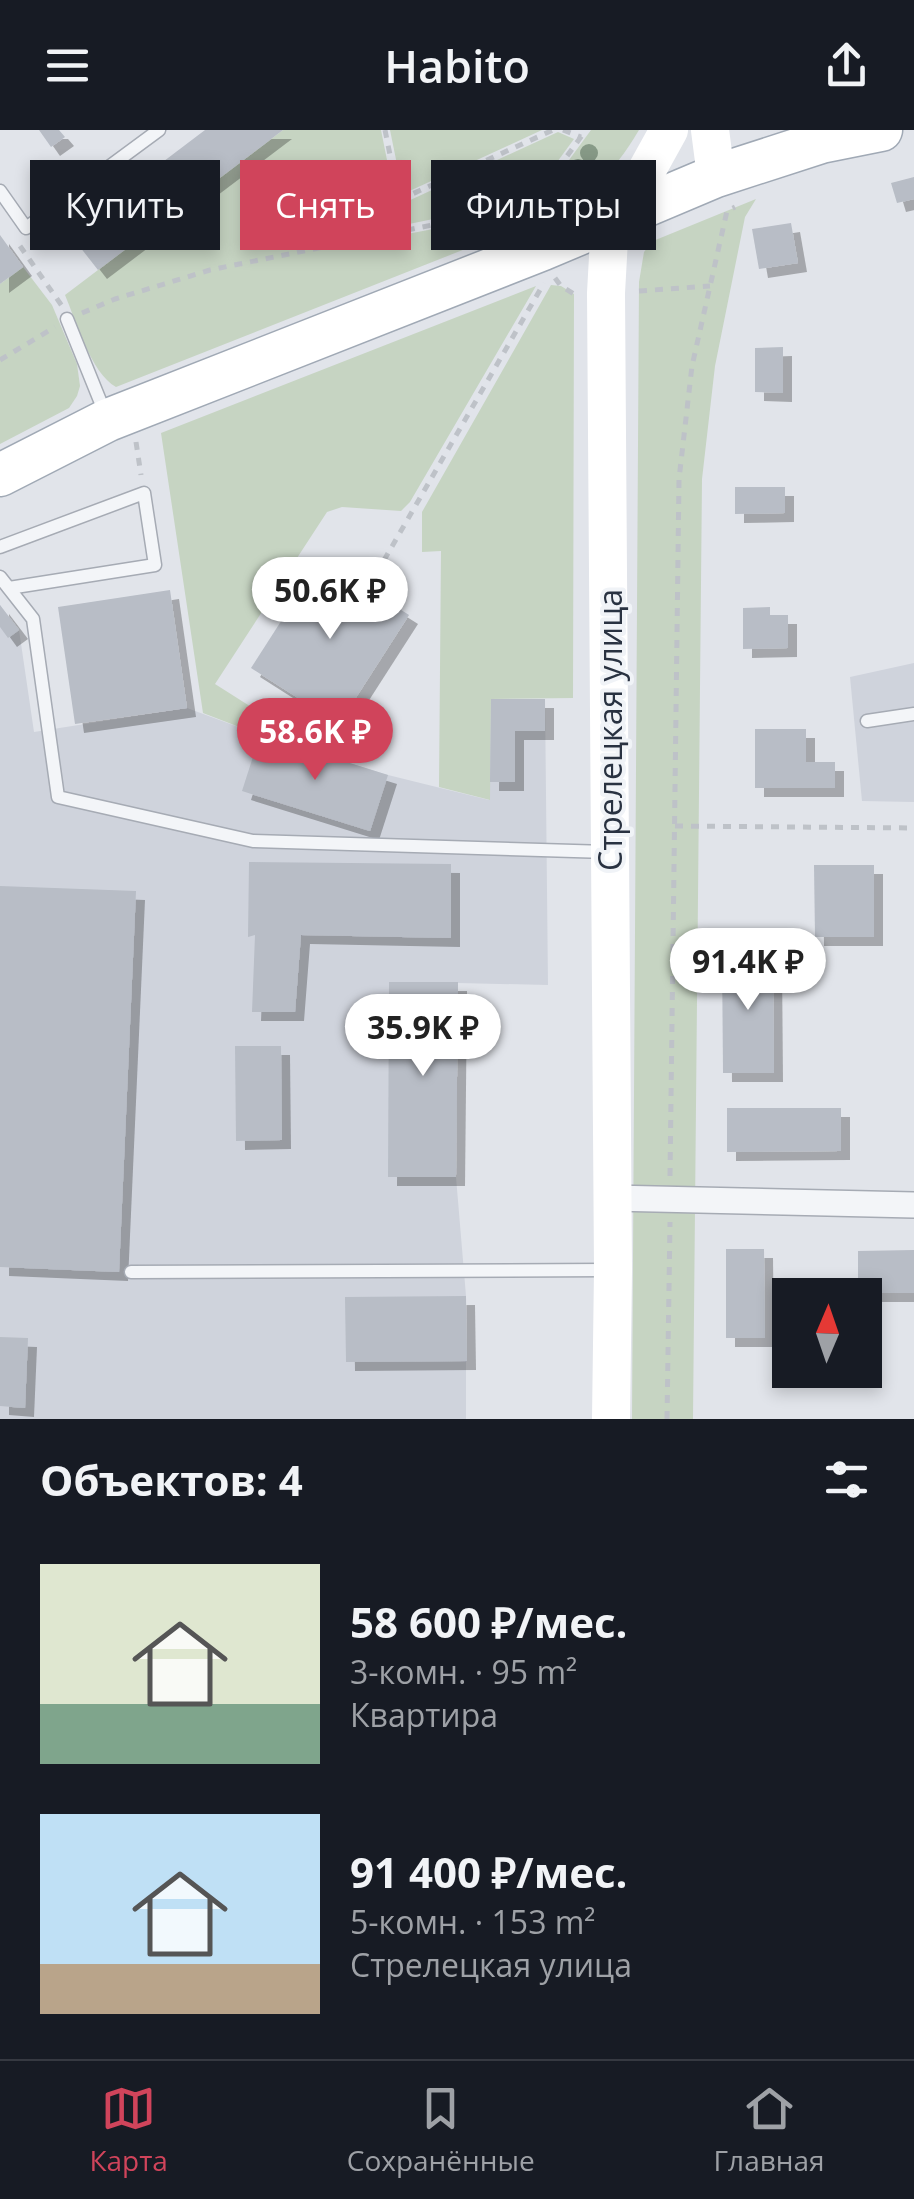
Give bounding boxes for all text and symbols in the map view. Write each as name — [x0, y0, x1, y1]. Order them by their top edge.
text: Habito — [384, 35, 530, 96]
icon: menu — [40, 38, 95, 93]
icon: share — [819, 38, 874, 93]
chip: Купить — [30, 160, 220, 250]
chip: Снять — [240, 160, 411, 250]
chip: Фильтры — [431, 160, 656, 250]
pin: 50.6K ₽ — [238, 557, 422, 642]
text: 50.6K ₽ — [274, 568, 386, 611]
street label: Стрелецкая улица — [588, 589, 631, 871]
pin: 58.6K ₽ — [223, 698, 407, 783]
text: 58.6K ₽ — [259, 709, 371, 752]
pin: 91.4K ₽ — [656, 928, 840, 1013]
text: 91.4K ₽ — [692, 939, 804, 982]
pin: 35.9K ₽ — [331, 994, 515, 1079]
text: 35.9K ₽ — [367, 1005, 479, 1048]
north arrow — [772, 1278, 882, 1388]
map controls — [772, 1278, 882, 1388]
text: Объектов: 4 — [40, 1451, 303, 1508]
icon: filters — [819, 1452, 874, 1507]
text: 58 600 ₽/мес. — [350, 1593, 628, 1650]
icon: home — [120, 1604, 240, 1724]
text: 3-комн. · 95 m² — [350, 1650, 577, 1693]
text: Квартира — [350, 1693, 498, 1736]
text: 91 400 ₽/мес. — [350, 1843, 628, 1900]
icon: home — [120, 1854, 240, 1974]
text: 5-комн. · 153 m² — [350, 1900, 595, 1943]
text: Стрелецкая улица — [350, 1943, 632, 1986]
tab: Карта — [89, 2081, 168, 2179]
tab: Сохранённые — [347, 2081, 535, 2179]
tab: Главная — [714, 2081, 825, 2179]

